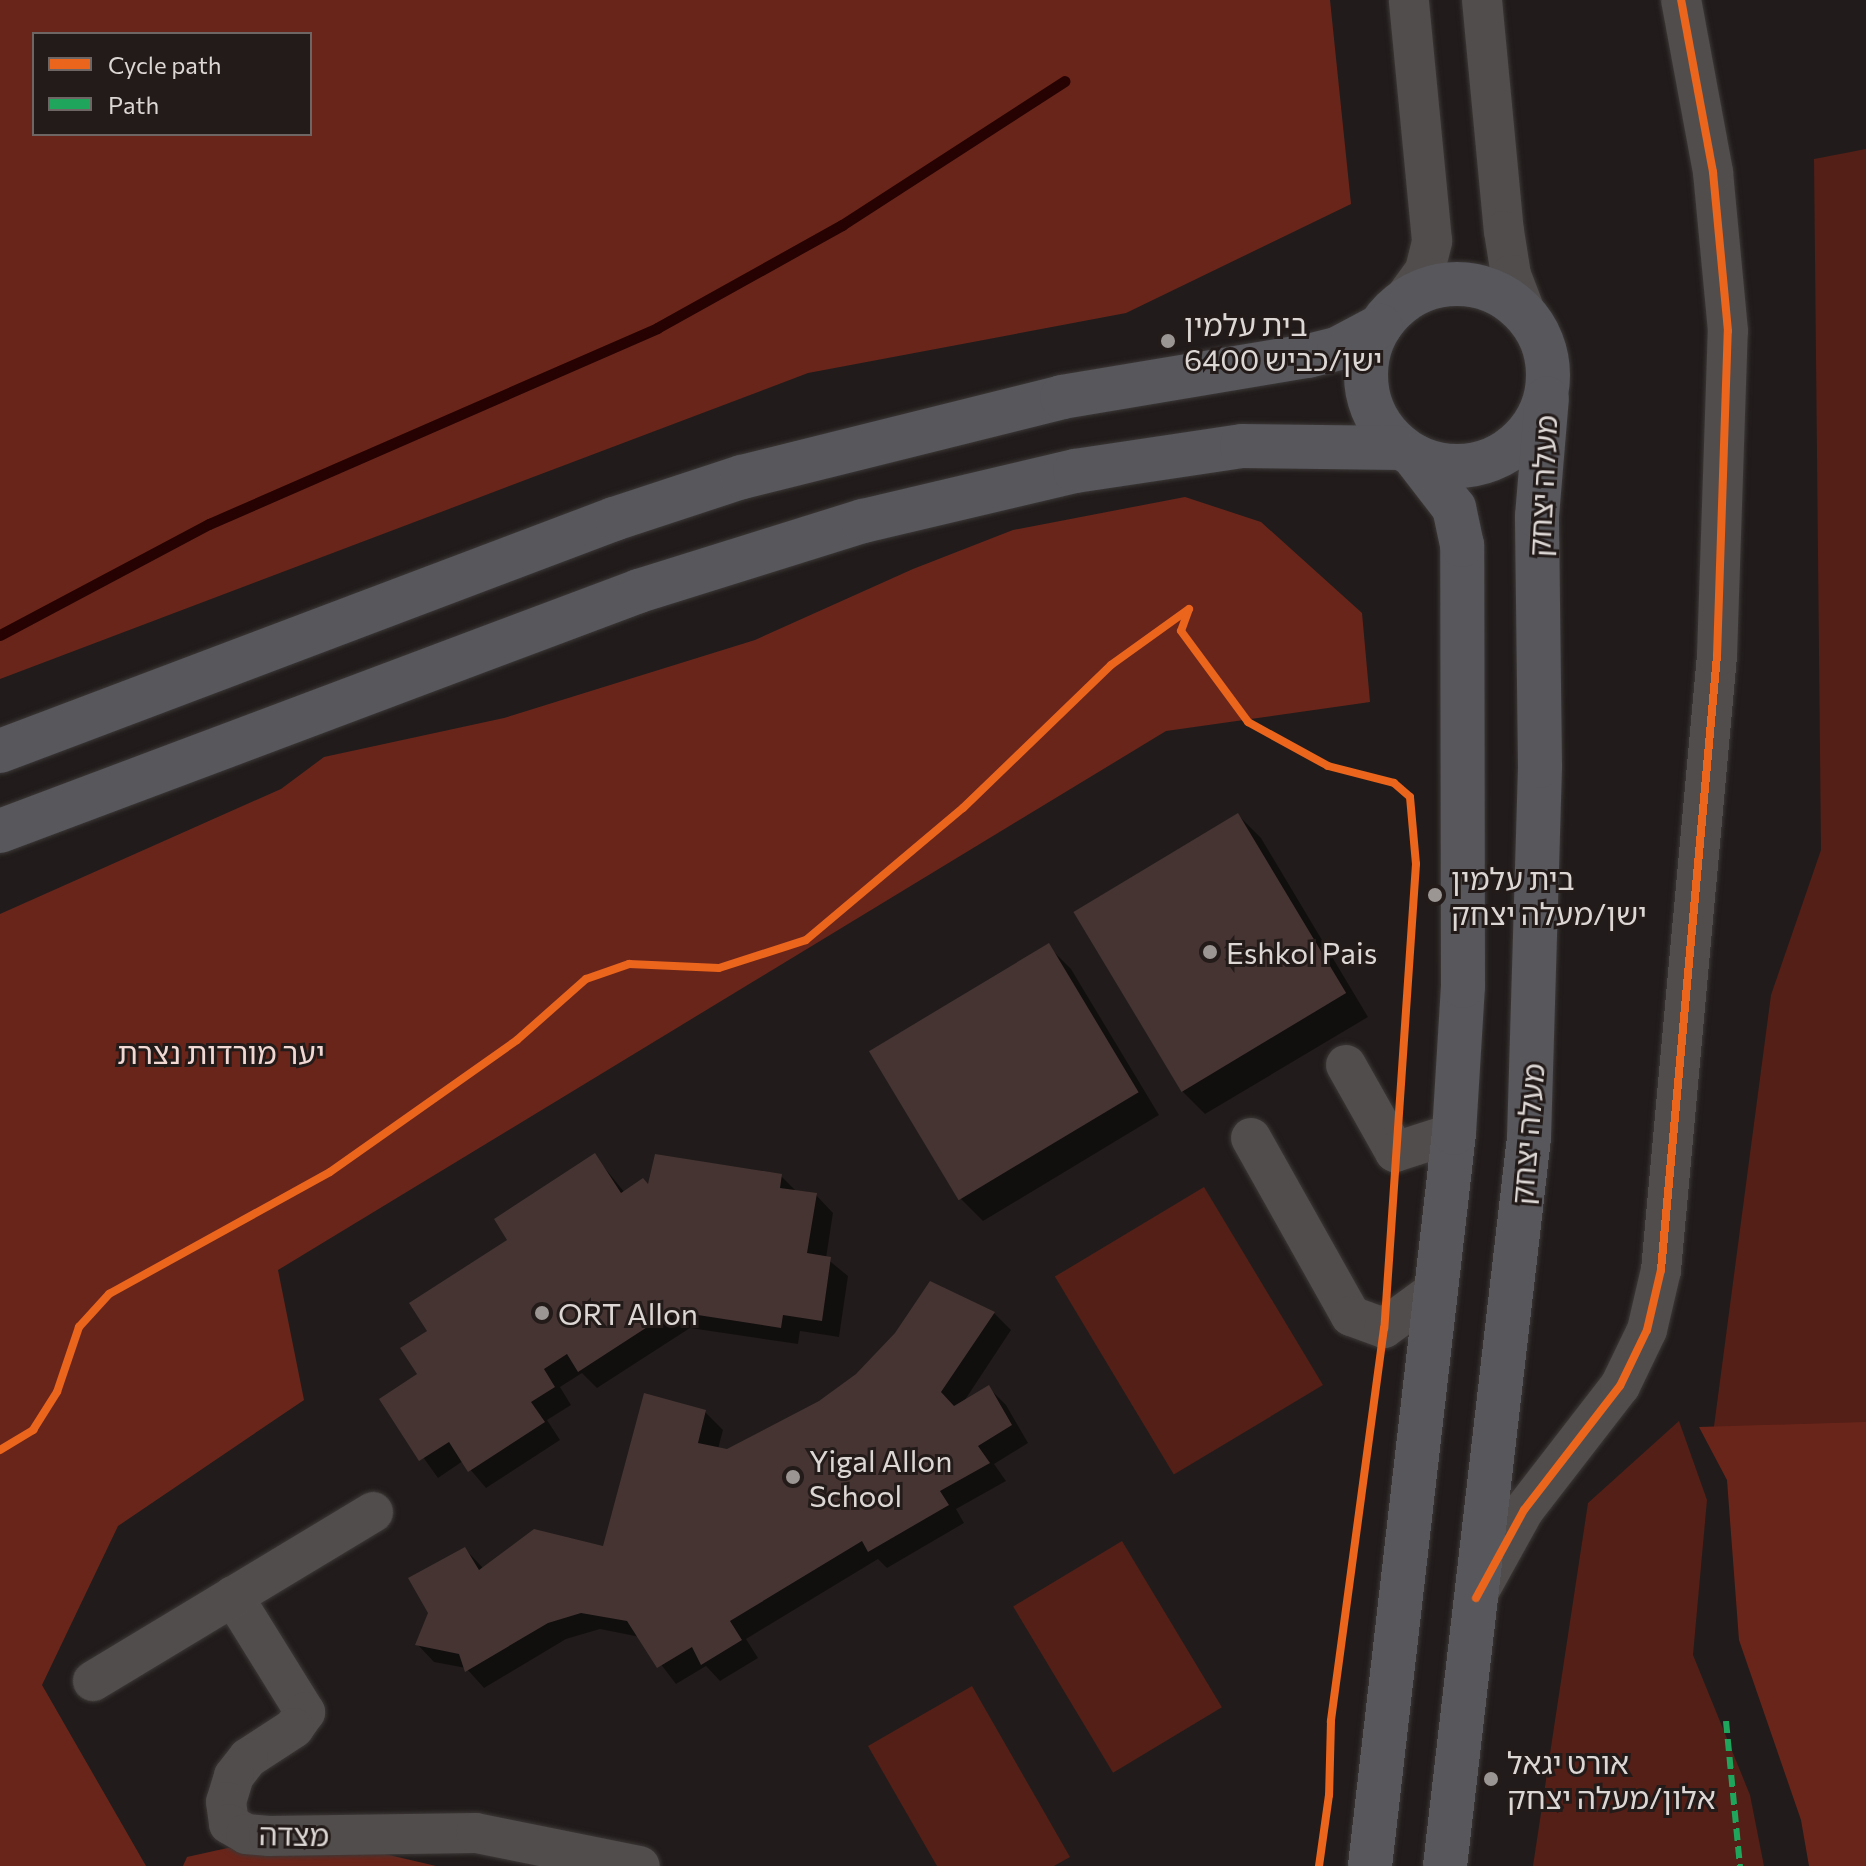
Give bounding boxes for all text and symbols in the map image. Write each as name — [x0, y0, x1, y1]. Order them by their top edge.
legend — [32, 32, 312, 136]
text: Cycle path — [108, 50, 222, 79]
text: Path — [108, 90, 159, 119]
place label: בית עלמין ישן/כביש 6400 — [1184, 306, 1382, 376]
marker: בית עלמין ישן/כביש 6400 — [1159, 332, 1177, 350]
street label: מעלה יצחק — [1520, 414, 1564, 558]
place label: בית עלמין ישן/מעלה יצחק — [1451, 860, 1647, 930]
marker: בית עלמין ישן/מעלה יצחק — [1426, 886, 1444, 904]
place label: Eshkol Pais — [1226, 934, 1377, 970]
marker: Eshkol Pais — [1201, 943, 1219, 961]
park label: יער מורדות נצרת — [117, 1034, 325, 1070]
street label: מעלה יצחק — [1503, 1062, 1551, 1206]
place label: ORT Allon — [558, 1295, 698, 1331]
marker: ORT Allon — [533, 1304, 551, 1322]
place label: Yigal Allon School — [809, 1442, 952, 1512]
marker: Yigal Allon School — [784, 1468, 802, 1486]
place label: אורט יגאל אלון/מעלה יצחק — [1507, 1744, 1716, 1814]
marker: אורט יגאל אלון/מעלה יצחק — [1482, 1770, 1500, 1788]
street label: מצדה — [258, 1815, 330, 1853]

